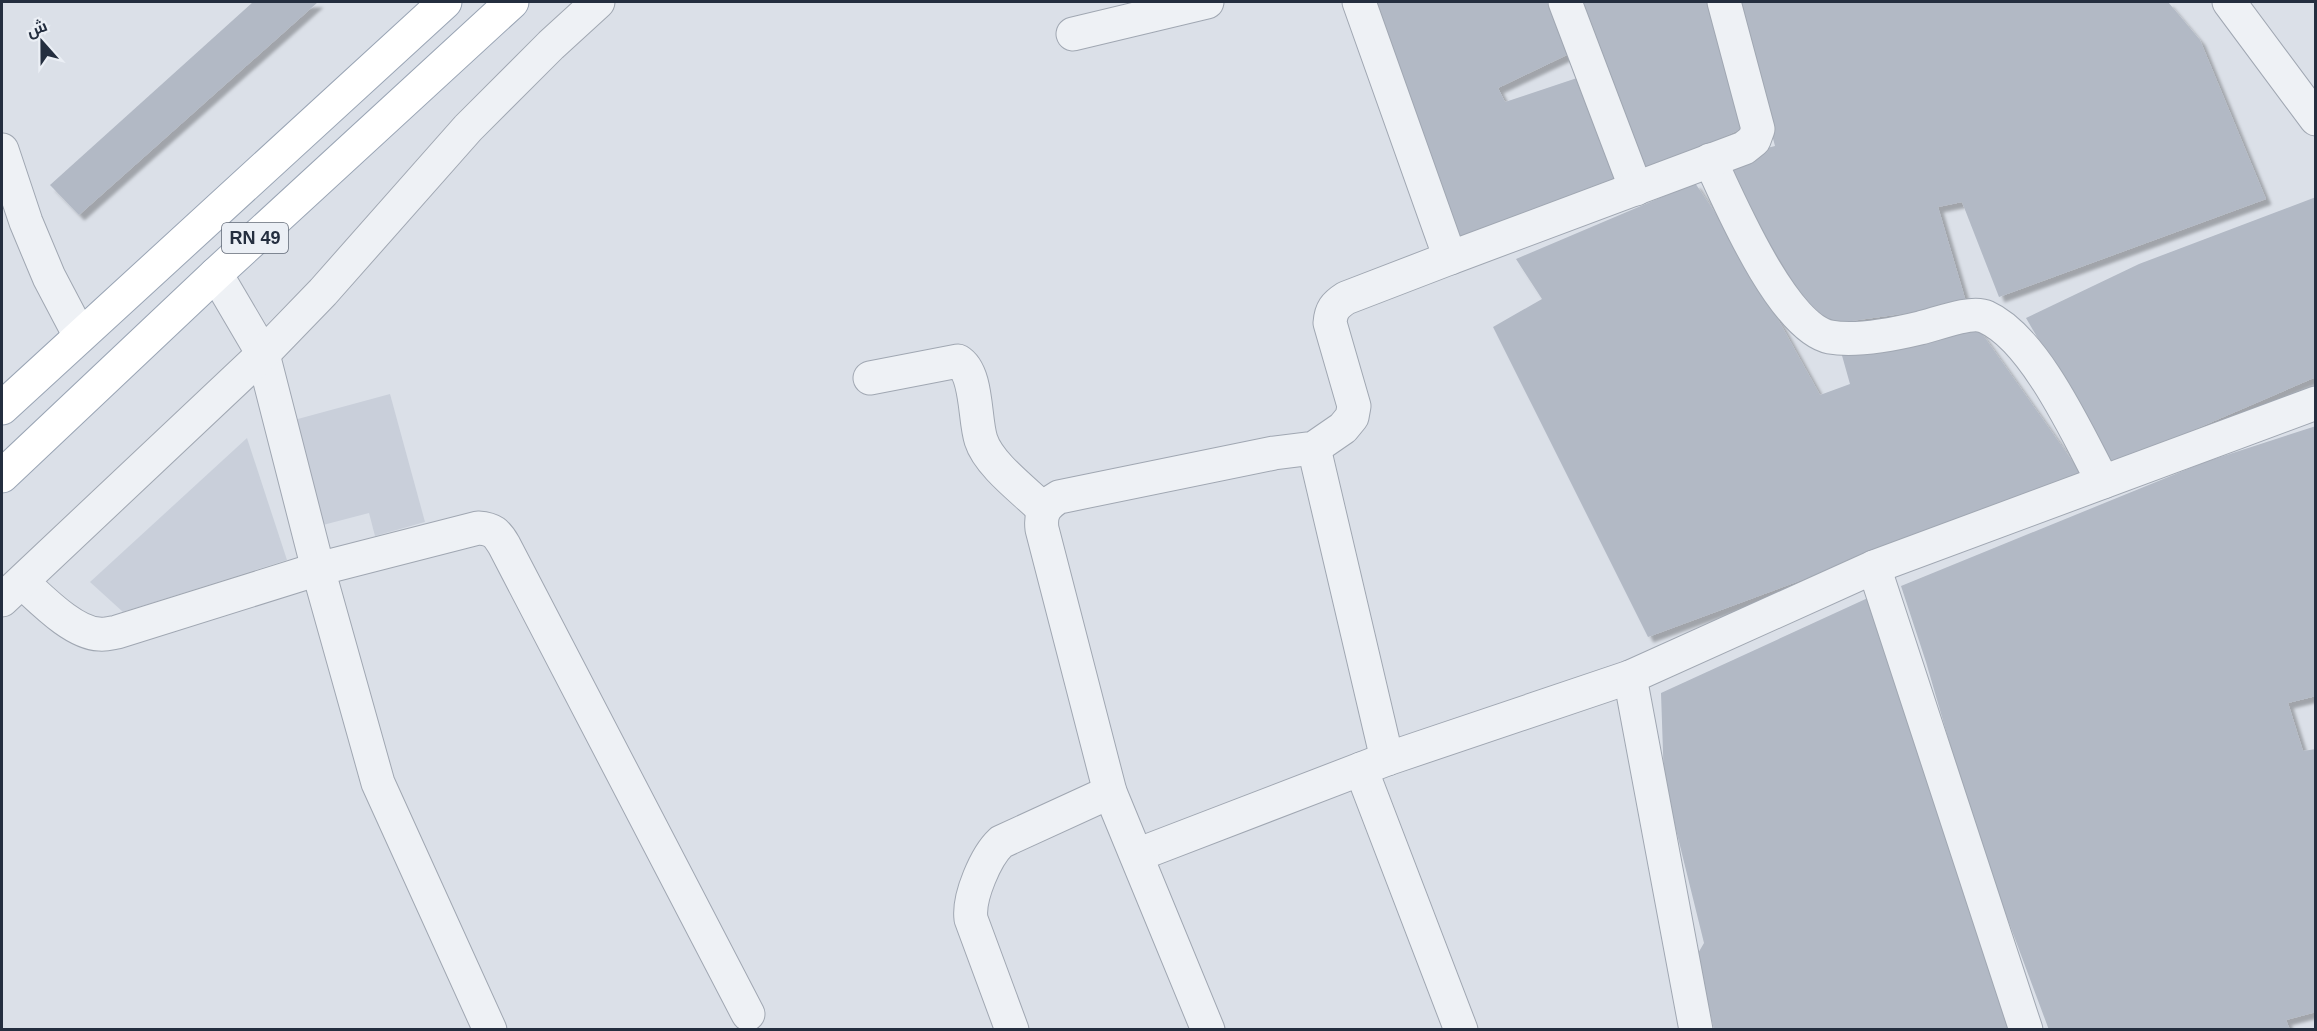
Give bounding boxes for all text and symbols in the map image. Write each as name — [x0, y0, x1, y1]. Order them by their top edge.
north arrow — [12, 12, 72, 72]
text: ش — [24, 17, 50, 41]
road number: RN 49 — [222, 223, 288, 253]

